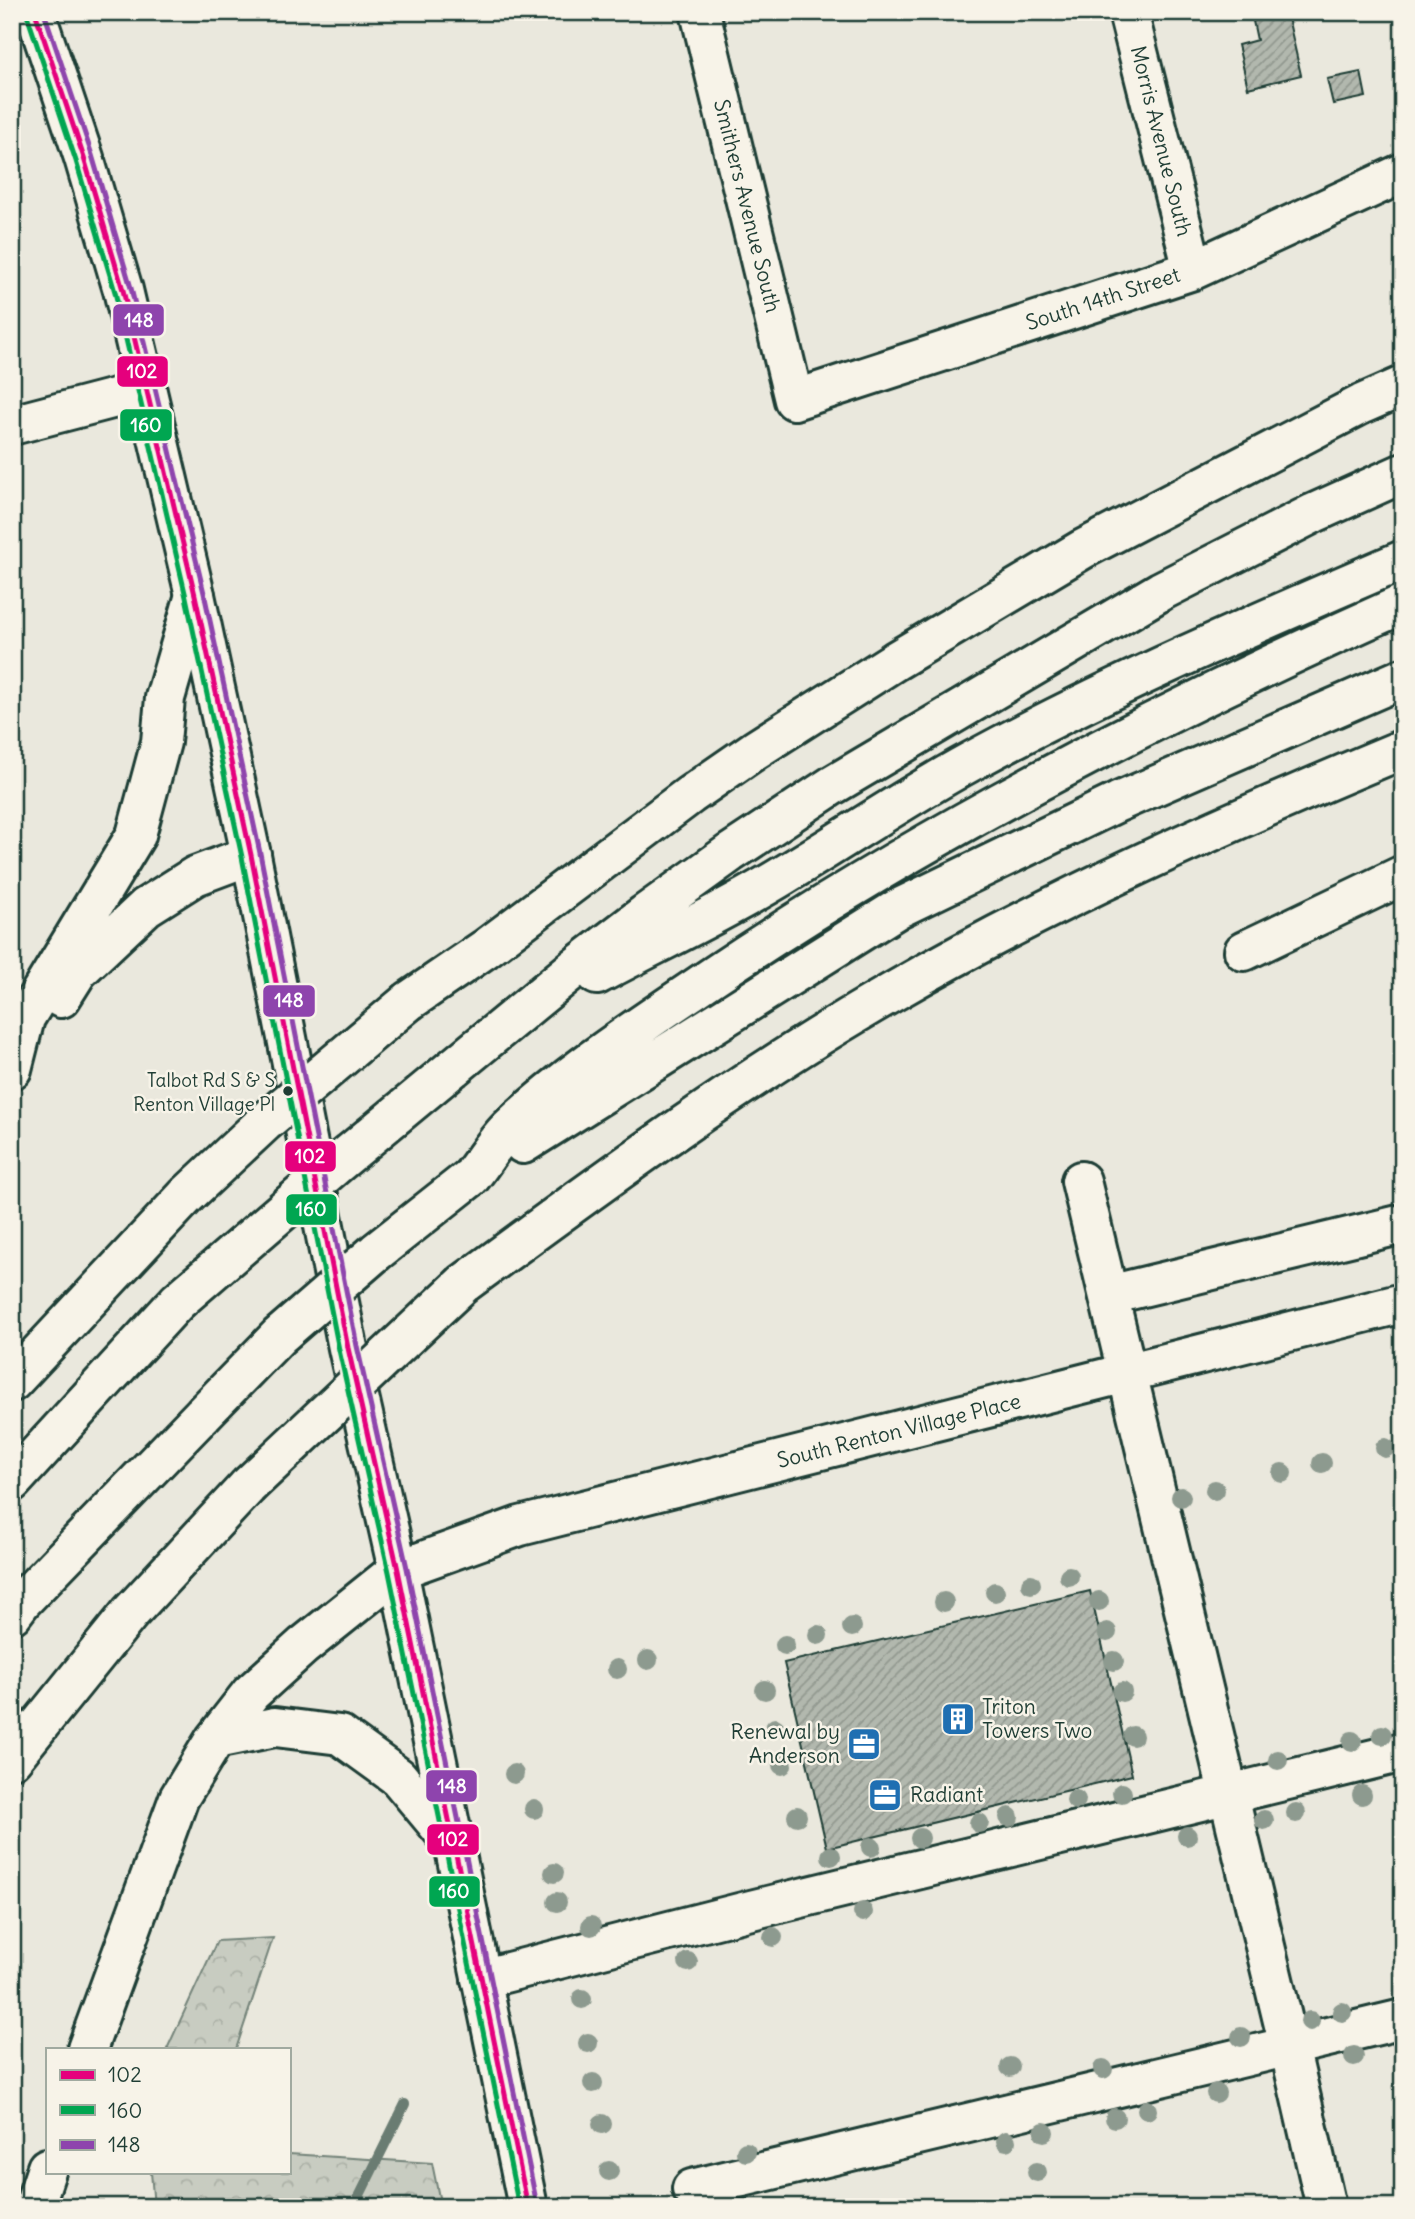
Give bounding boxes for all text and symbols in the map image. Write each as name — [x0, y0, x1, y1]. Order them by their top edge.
street label: Morris Avenue South — [1125, 43, 1198, 239]
street label: Smithers Avenue South — [708, 96, 787, 315]
street label: South 14th Street — [1022, 261, 1183, 336]
line badge: 148 — [112, 303, 165, 337]
text: 148 — [124, 308, 154, 332]
line badge: 102 — [116, 355, 169, 388]
text: 102 — [127, 359, 157, 383]
line badge: 160 — [119, 408, 173, 442]
text: 160 — [130, 413, 162, 437]
line badge: 148 — [262, 984, 316, 1018]
text: 148 — [274, 988, 304, 1012]
place label: Talbot Rd S & S Renton Village Pl — [133, 1068, 275, 1116]
marker: Talbot Rd S & S Renton Village Pl — [281, 1084, 295, 1098]
line badge: 102 — [284, 1140, 337, 1173]
text: 102 — [295, 1144, 325, 1168]
line badge: 160 — [285, 1193, 338, 1226]
text: 160 — [295, 1197, 327, 1221]
street label: South Renton Village Place — [774, 1387, 1024, 1474]
place label: Triton Towers Two — [982, 1693, 1092, 1744]
building icon: Triton Towers Two — [939, 1700, 977, 1738]
place label: Renewal by Anderson — [731, 1718, 840, 1769]
office icon: Renewal by Anderson — [845, 1725, 883, 1763]
line badge: 148 — [425, 1769, 478, 1803]
text: 148 — [437, 1774, 467, 1798]
office icon: Radiant — [866, 1776, 904, 1814]
place label: Radiant — [910, 1781, 983, 1808]
line badge: 102 — [426, 1823, 480, 1856]
text: 102 — [438, 1827, 468, 1851]
line badge: 160 — [428, 1875, 481, 1908]
text: 160 — [438, 1879, 470, 1903]
legend — [46, 2048, 290, 2174]
text: 102 — [108, 2061, 142, 2088]
text: 160 — [108, 2097, 142, 2124]
text: 148 — [108, 2131, 141, 2158]

